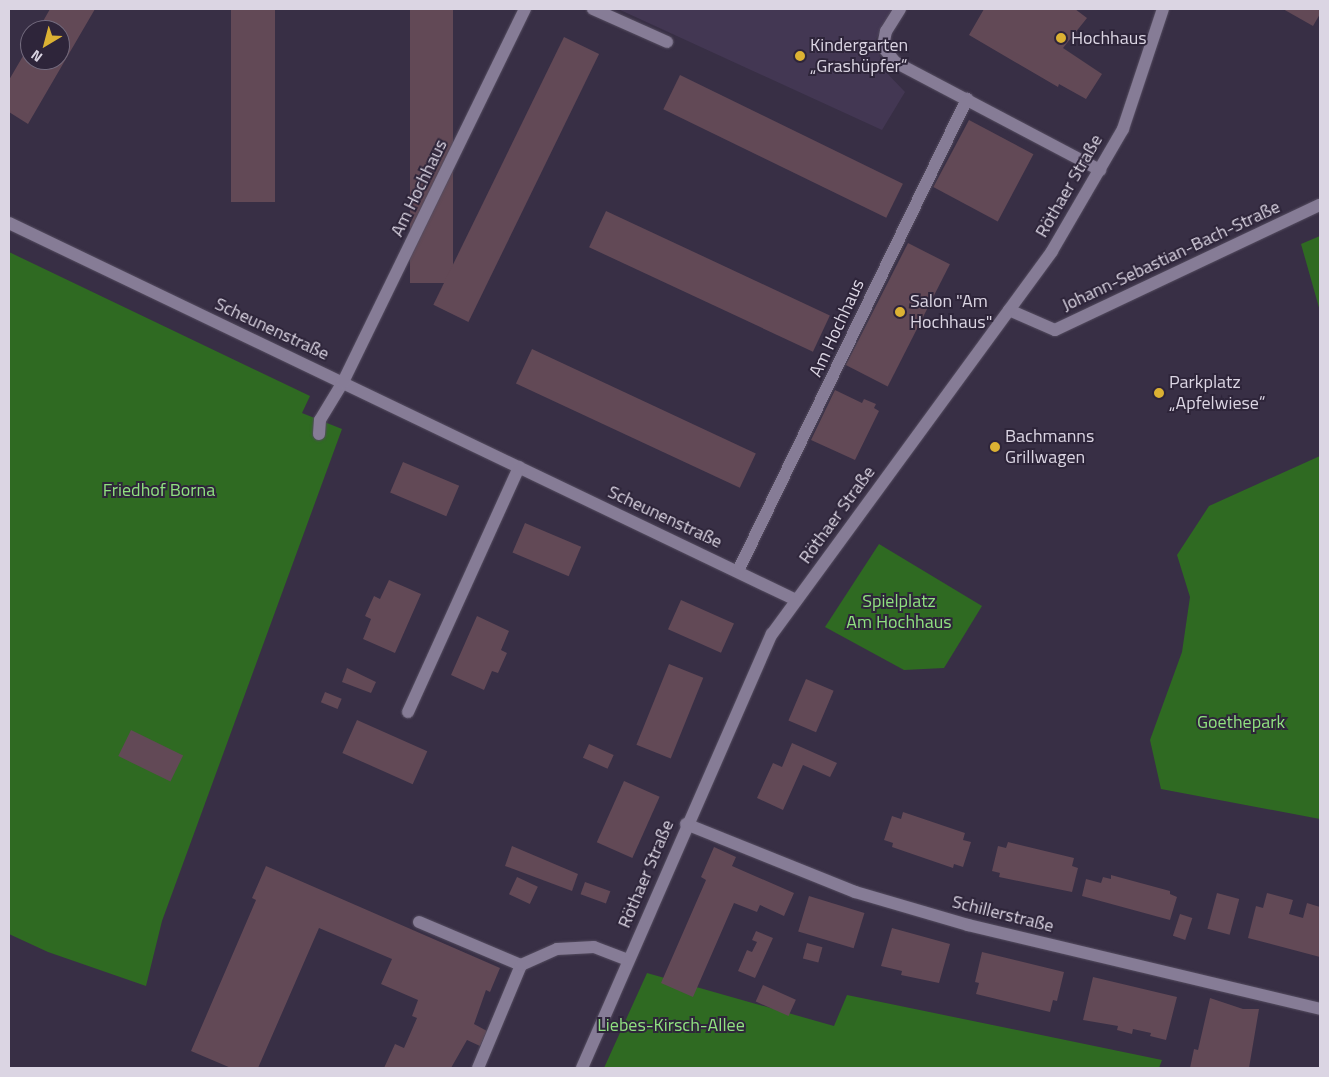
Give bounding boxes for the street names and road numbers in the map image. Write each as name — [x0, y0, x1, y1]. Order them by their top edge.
street label: Röthaer Straße — [1031, 131, 1107, 241]
street label: Am Hochhaus — [386, 136, 452, 240]
street label: Johann-Sebastian-Bach-Straße — [1059, 196, 1283, 316]
street label: Am Hochhaus — [805, 276, 869, 380]
street label: Scheunenstraße — [211, 293, 333, 365]
street label: Röthaer Straße — [794, 462, 880, 568]
street label: Scheunenstraße — [604, 481, 726, 553]
street label: Röthaer Straße — [614, 817, 678, 931]
street label: Schillerstraße — [950, 891, 1056, 937]

